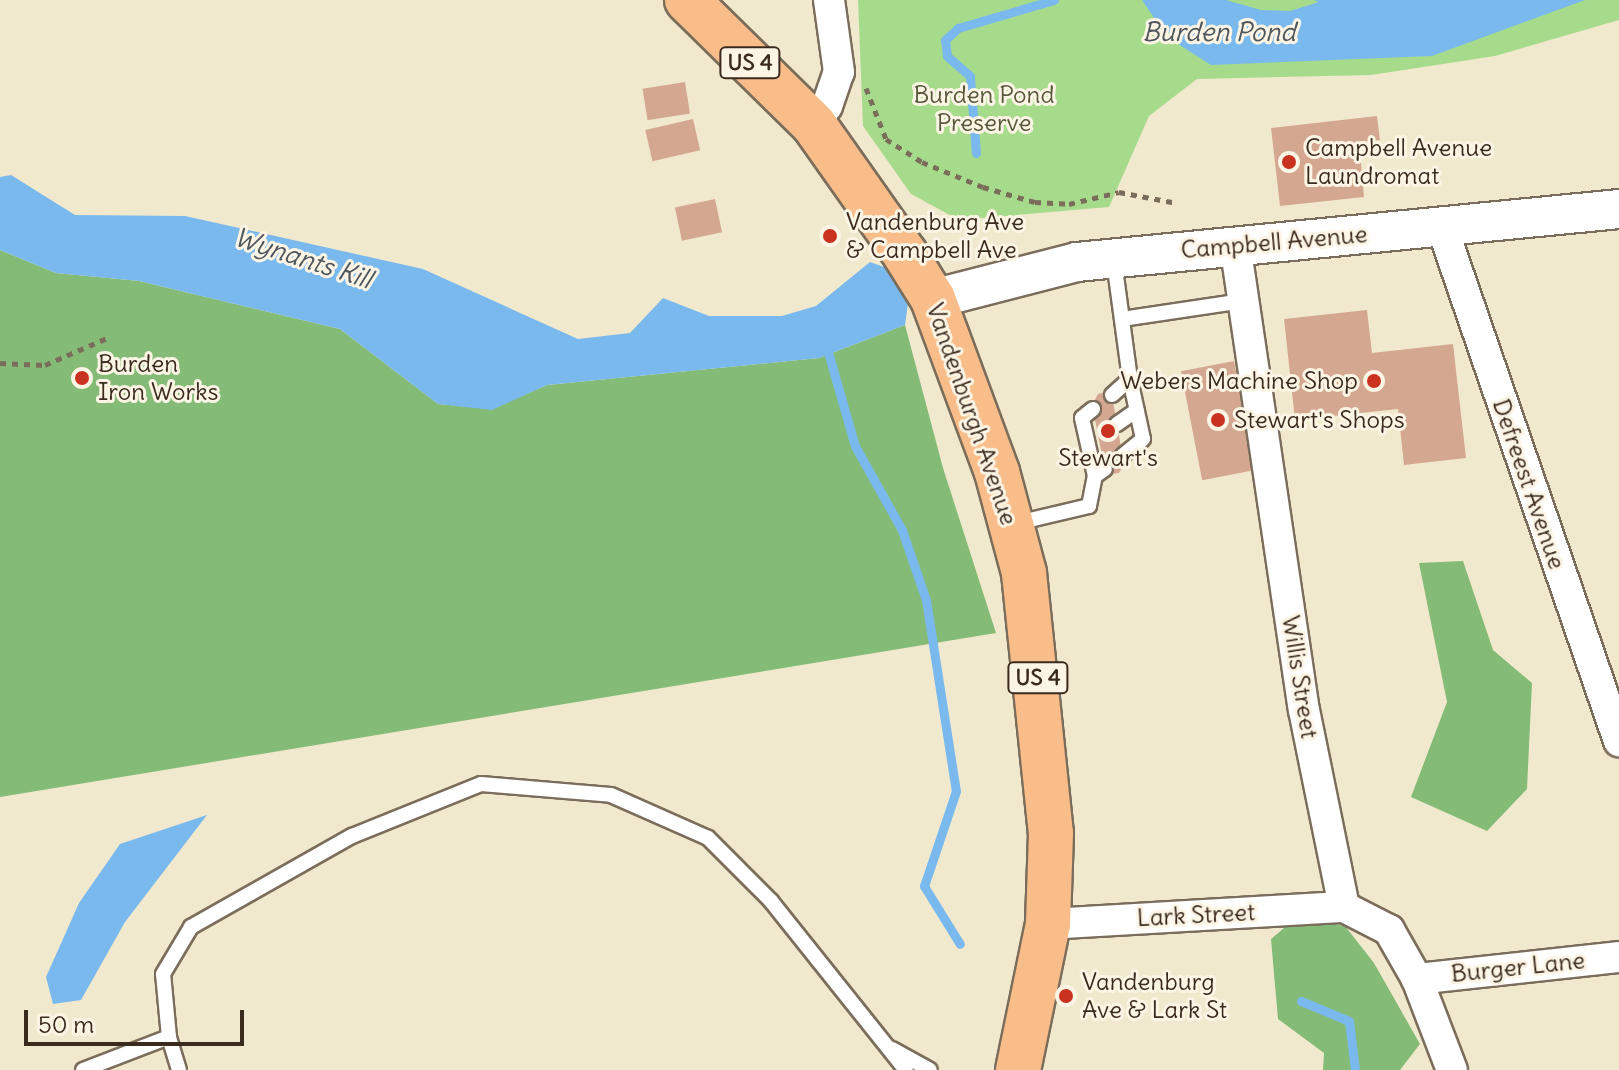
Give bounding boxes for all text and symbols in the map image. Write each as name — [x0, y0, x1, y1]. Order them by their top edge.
water label: Burden Pond — [1143, 16, 1295, 48]
road number: US 4 — [718, 45, 782, 81]
park label: Burden Pond Preserve — [913, 81, 1055, 137]
place label: Campbell Avenue Laundromat — [1305, 134, 1492, 190]
marker: Campbell Avenue Laundromat — [1280, 153, 1298, 171]
place label: Vandenburg Ave & Campbell Ave — [846, 208, 1024, 264]
street label: Campbell Avenue — [1180, 220, 1368, 264]
water label: Wynants Kill — [230, 221, 376, 295]
marker: Vandenburg Ave & Campbell Ave — [821, 227, 839, 245]
street label: Vandenburgh Avenue — [921, 299, 1023, 529]
place label: Burden Iron Works — [98, 350, 218, 406]
place label: Webers Machine Shop — [1120, 367, 1358, 395]
marker: Burden Iron Works — [73, 369, 91, 387]
marker: Webers Machine Shop — [1365, 372, 1383, 390]
street label: Defreest Avenue — [1486, 395, 1572, 573]
place label: Stewart's Shops — [1234, 406, 1405, 434]
marker: Stewart's Shops — [1209, 411, 1227, 429]
marker: Stewart's — [1099, 422, 1117, 440]
place label: Stewart's — [1058, 444, 1158, 472]
street label: Willis Street — [1276, 614, 1324, 740]
road number: US 4 — [1006, 660, 1070, 696]
street label: Lark Street — [1136, 898, 1256, 932]
street label: Burger Lane — [1450, 946, 1586, 988]
place label: Vandenburg Ave & Lark St — [1082, 968, 1227, 1024]
marker: Vandenburg Ave & Lark St — [1057, 987, 1075, 1005]
scale bar — [28, 994, 248, 1044]
text: 50 m — [38, 1009, 94, 1039]

